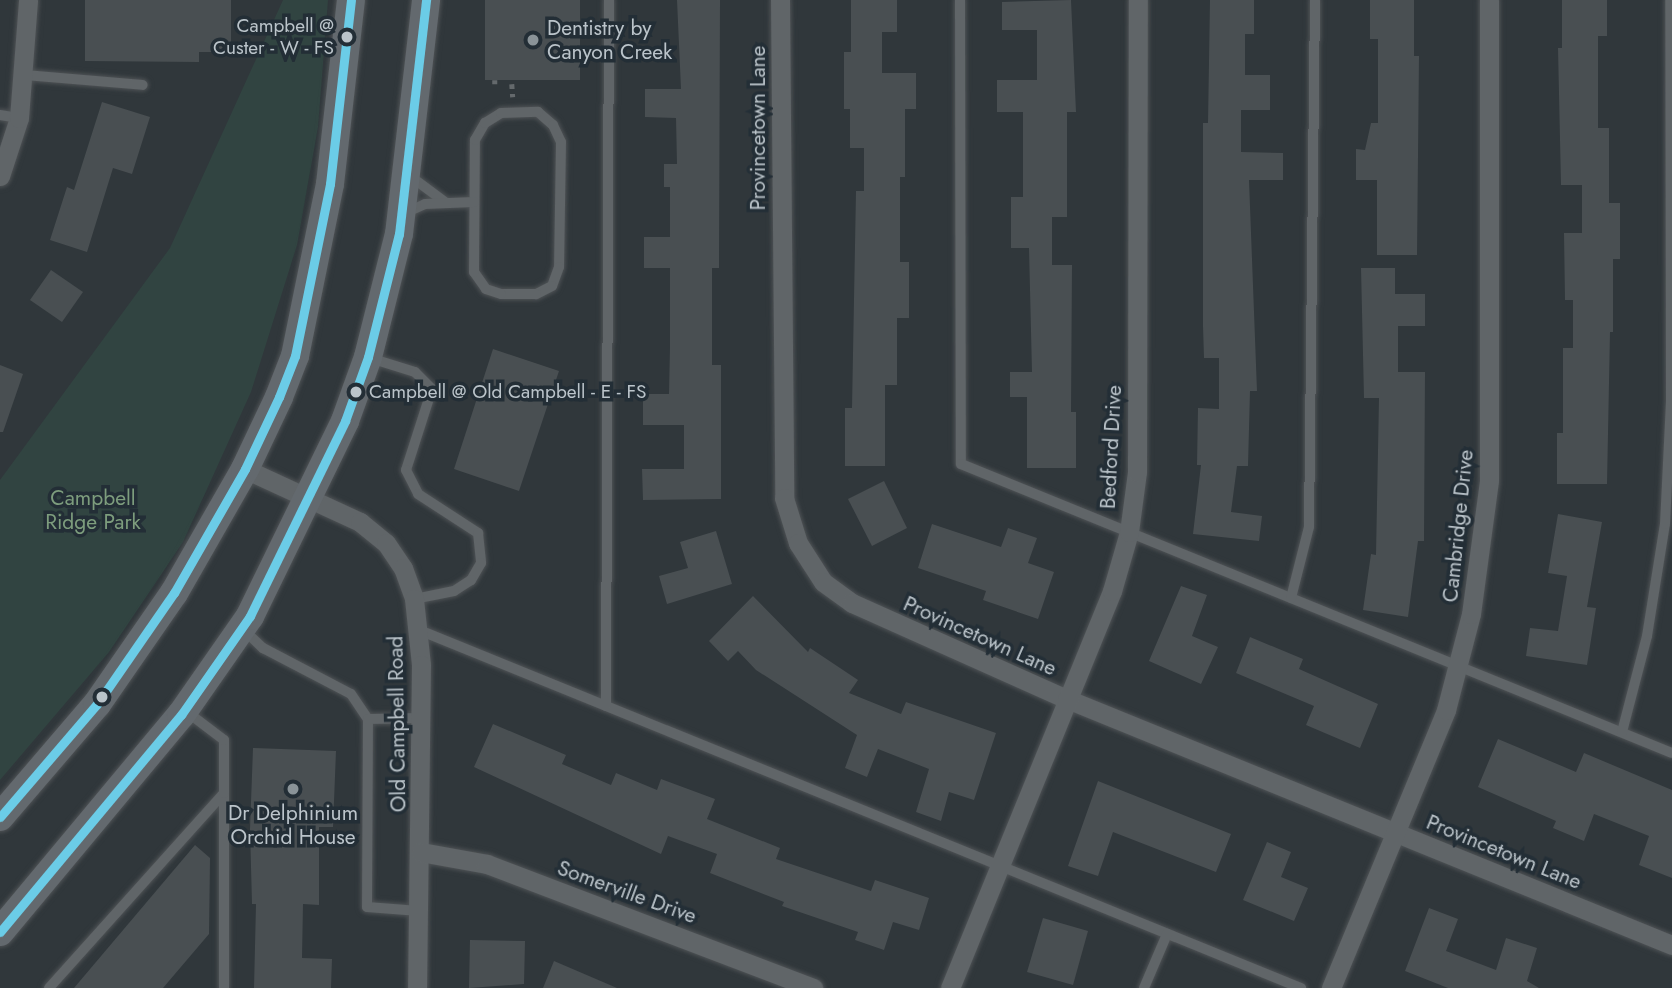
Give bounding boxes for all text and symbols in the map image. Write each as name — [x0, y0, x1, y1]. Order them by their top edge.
place label: Campbell @ Custer - W - FS — [213, 15, 334, 59]
place label: Dentistry by Canyon Creek — [547, 15, 672, 65]
marker: Campbell @ Custer - W - FS — [340, 30, 354, 44]
marker: Dentistry by Canyon Creek — [525, 32, 541, 48]
street label: Provincetown Lane — [745, 46, 771, 210]
place label: Campbell @ Old Campbell - E - FS — [369, 381, 646, 403]
street label: Bedford Drive — [1095, 384, 1127, 510]
marker: Campbell @ Old Campbell - E - FS — [349, 385, 363, 399]
street label: Cambridge Drive — [1437, 448, 1479, 604]
park label: Campbell Ridge Park — [45, 485, 141, 535]
street label: Provincetown Lane — [900, 591, 1060, 681]
street label: Old Campbell Road — [383, 636, 411, 812]
unlabelled marker — [95, 690, 109, 704]
marker: Dr Delphinium Orchid House — [285, 781, 301, 797]
place label: Dr Delphinium Orchid House — [228, 800, 358, 850]
street label: Provincetown Lane — [1423, 809, 1585, 895]
street label: Somerville Drive — [554, 855, 700, 929]

